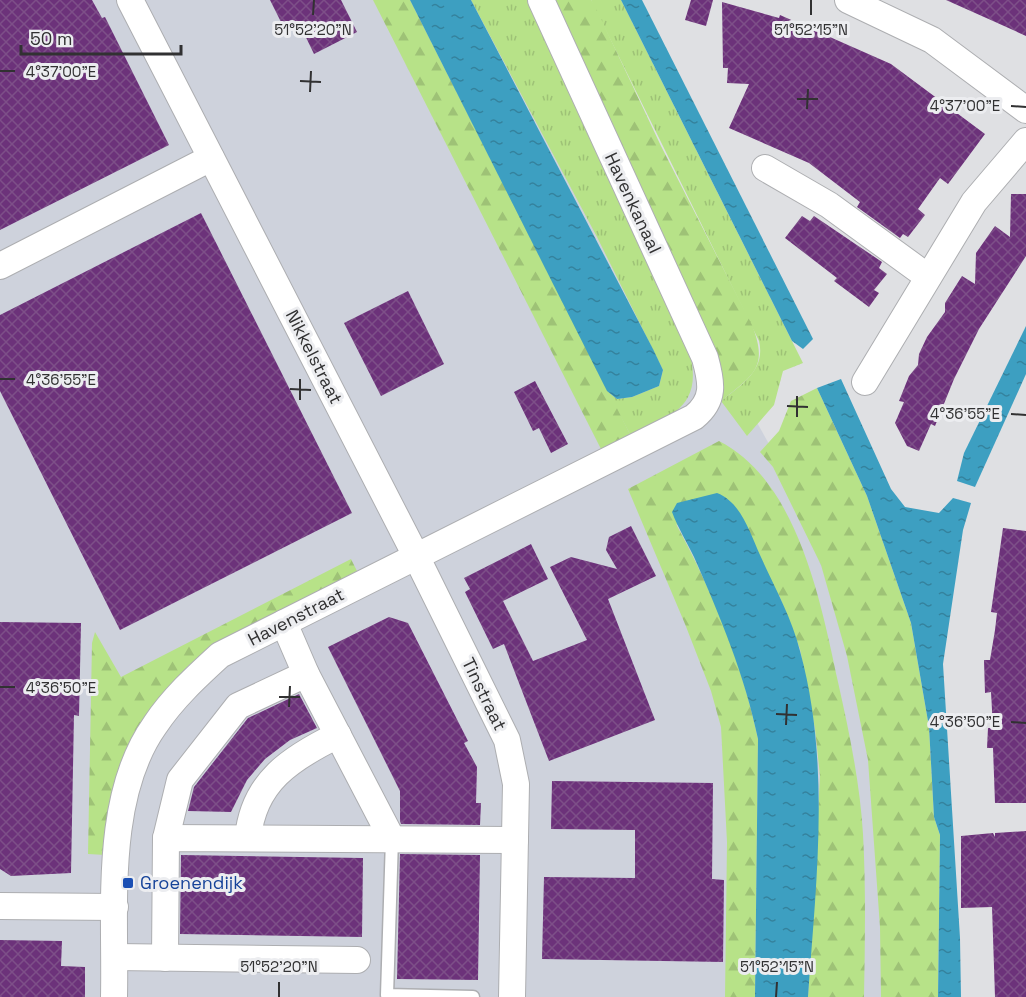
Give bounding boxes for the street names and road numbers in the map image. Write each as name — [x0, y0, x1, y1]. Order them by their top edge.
street label: Havenkanaal — [600, 149, 667, 257]
street label: Nikkelstraat — [281, 306, 348, 408]
street label: Havenstraat — [244, 582, 348, 651]
street label: Tinstraat — [457, 654, 512, 734]

